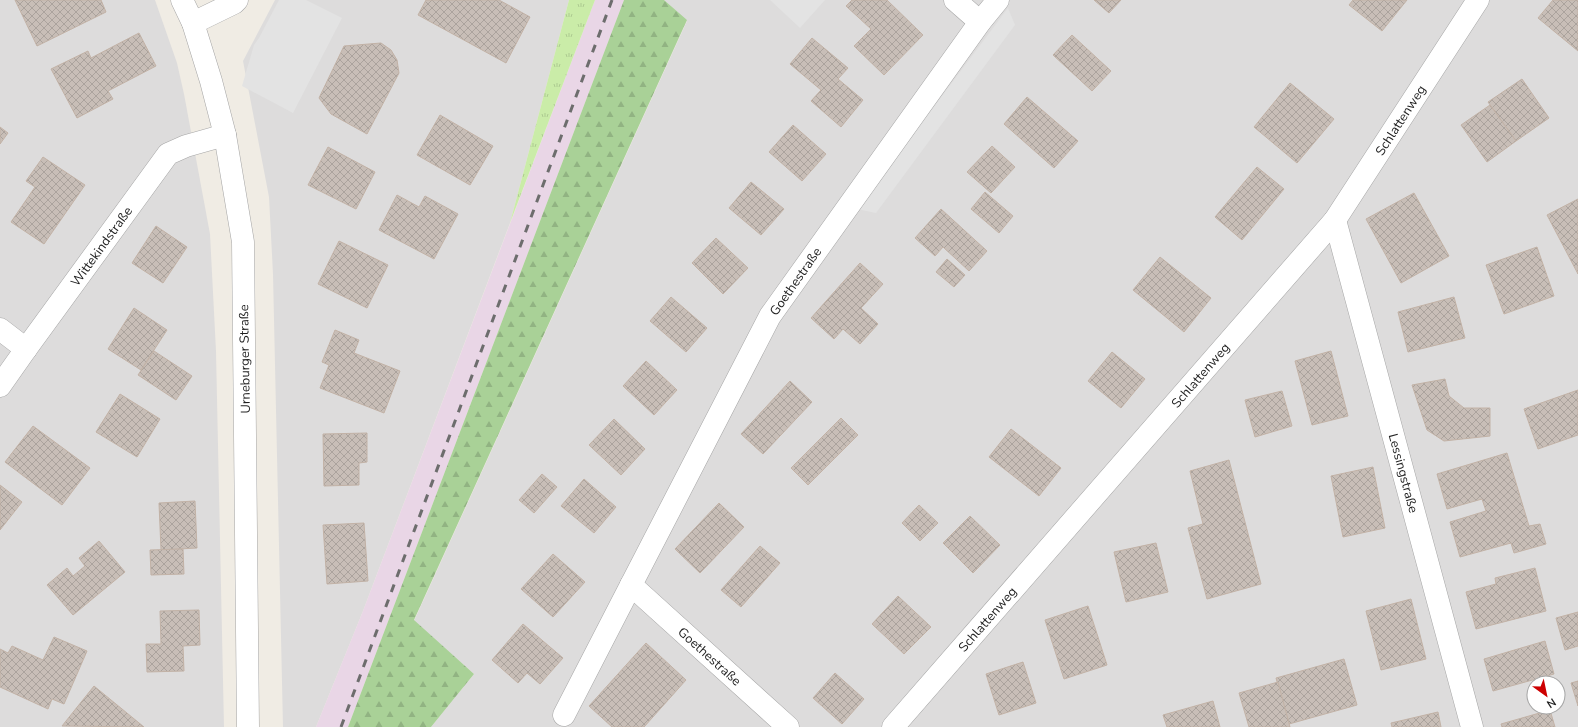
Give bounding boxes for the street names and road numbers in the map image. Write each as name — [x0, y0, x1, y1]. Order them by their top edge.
street label: Schlattenweg — [1371, 82, 1430, 159]
street label: Wittekindstraße — [67, 203, 137, 290]
street label: Goethestraße — [766, 244, 826, 319]
street label: Urneburger Straße — [235, 304, 255, 414]
street label: Schlattenweg — [1168, 339, 1234, 412]
street label: Lessingstraße — [1384, 432, 1422, 515]
street label: Schlattenweg — [955, 583, 1021, 656]
street label: Goethestraße — [674, 623, 745, 690]

